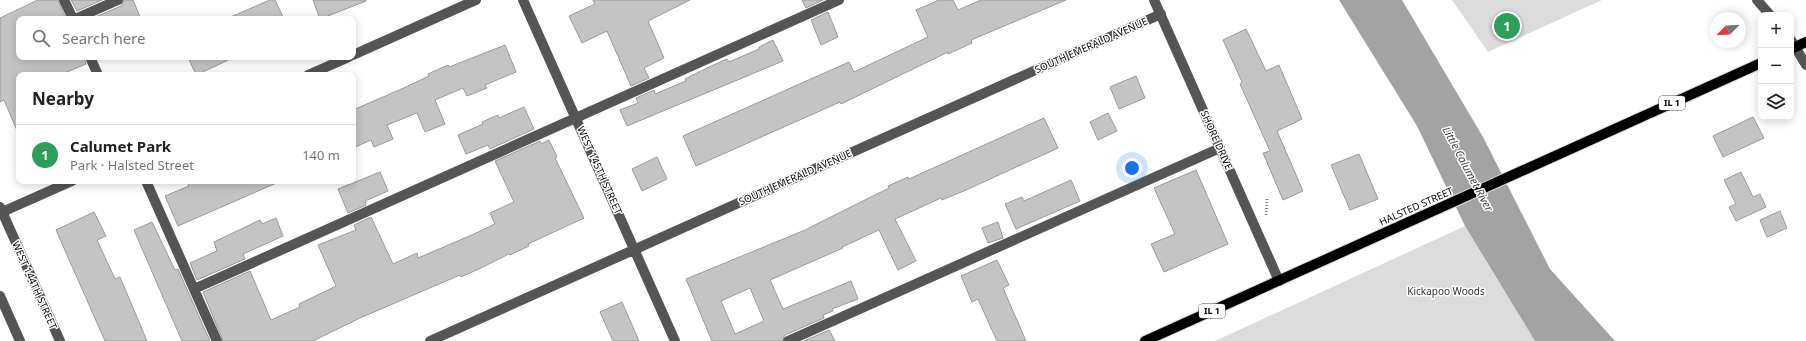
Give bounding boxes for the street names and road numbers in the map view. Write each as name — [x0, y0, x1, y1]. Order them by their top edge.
street label: SOUTH EMERALD AVENUE — [1032, 14, 1150, 76]
road number: IL 1 — [1659, 96, 1685, 110]
street label: SHORE DRIVE — [1198, 108, 1236, 172]
street label: WEST 145TH STREET — [574, 124, 626, 217]
street label: SOUTH EMERALD AVENUE — [736, 146, 854, 208]
street label: HALSTED STREET — [1377, 183, 1456, 229]
street label: WEST 144TH STREET — [9, 239, 61, 332]
road number: IL 1 — [1199, 304, 1225, 318]

